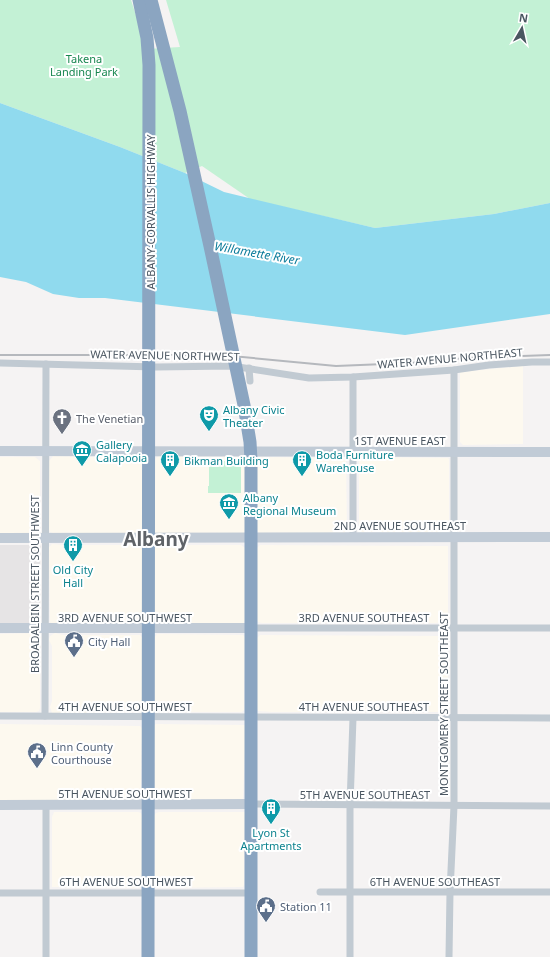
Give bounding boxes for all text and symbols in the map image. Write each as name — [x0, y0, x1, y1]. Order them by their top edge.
north arrow — [502, 8, 542, 48]
text: N — [518, 10, 529, 26]
park label: Takena Landing Park — [50, 51, 118, 79]
street label: ALBANY-CORVALLIS HIGHWAY — [143, 134, 158, 290]
water label: Willamette River — [213, 237, 302, 269]
street label: WATER AVENUE NORTHEAST — [377, 344, 523, 372]
street label: WATER AVENUE NORTHWEST — [90, 346, 240, 364]
place label: Albany Civic Theater — [223, 402, 285, 430]
theatre icon: Albany Civic Theater — [198, 404, 220, 432]
church icon: The Venetian — [51, 407, 73, 435]
place label: The Venetian — [76, 411, 143, 426]
street label: 1ST AVENUE EAST — [354, 433, 446, 448]
place label: Gallery Calapooia — [96, 437, 147, 465]
museum icon: Gallery Calapooia — [71, 439, 93, 467]
place label: Boda Furniture Warehouse — [316, 447, 394, 475]
building icon: Bikman Building — [159, 449, 181, 477]
building icon: Boda Furniture Warehouse — [291, 449, 313, 477]
place label: Bikman Building — [184, 453, 269, 468]
place label: Albany Regional Museum — [243, 490, 336, 518]
museum icon: Albany Regional Museum — [218, 492, 240, 520]
street label: BROADALBIN STREET SOUTHWEST — [27, 495, 42, 673]
street label: 2ND AVENUE SOUTHEAST — [334, 518, 466, 533]
district label: Albany — [123, 526, 189, 552]
building icon: Old City Hall — [62, 534, 84, 562]
place label: Old City Hall — [53, 562, 94, 590]
street label: 3RD AVENUE SOUTHWEST — [58, 610, 192, 625]
street label: 3RD AVENUE SOUTHEAST — [299, 610, 429, 625]
street label: MONTGOMERY STREET SOUTHEAST — [436, 612, 451, 796]
public building icon: City Hall — [63, 630, 85, 658]
place label: City Hall — [88, 634, 130, 649]
street label: 4TH AVENUE SOUTHWEST — [58, 699, 192, 714]
street label: 4TH AVENUE SOUTHEAST — [299, 699, 429, 714]
place label: Linn County Courthouse — [51, 739, 113, 767]
public building icon: Linn County Courthouse — [26, 741, 48, 769]
street label: 5TH AVENUE SOUTHWEST — [58, 786, 192, 801]
street label: 5TH AVENUE SOUTHEAST — [300, 787, 430, 802]
building icon: Lyon St Apartments — [260, 797, 282, 825]
place label: Lyon St Apartments — [240, 825, 302, 853]
street label: 6TH AVENUE SOUTHWEST — [59, 874, 193, 889]
street label: 6TH AVENUE SOUTHEAST — [370, 874, 500, 889]
public building icon: Station 11 — [255, 895, 277, 923]
place label: Station 11 — [280, 899, 332, 914]

